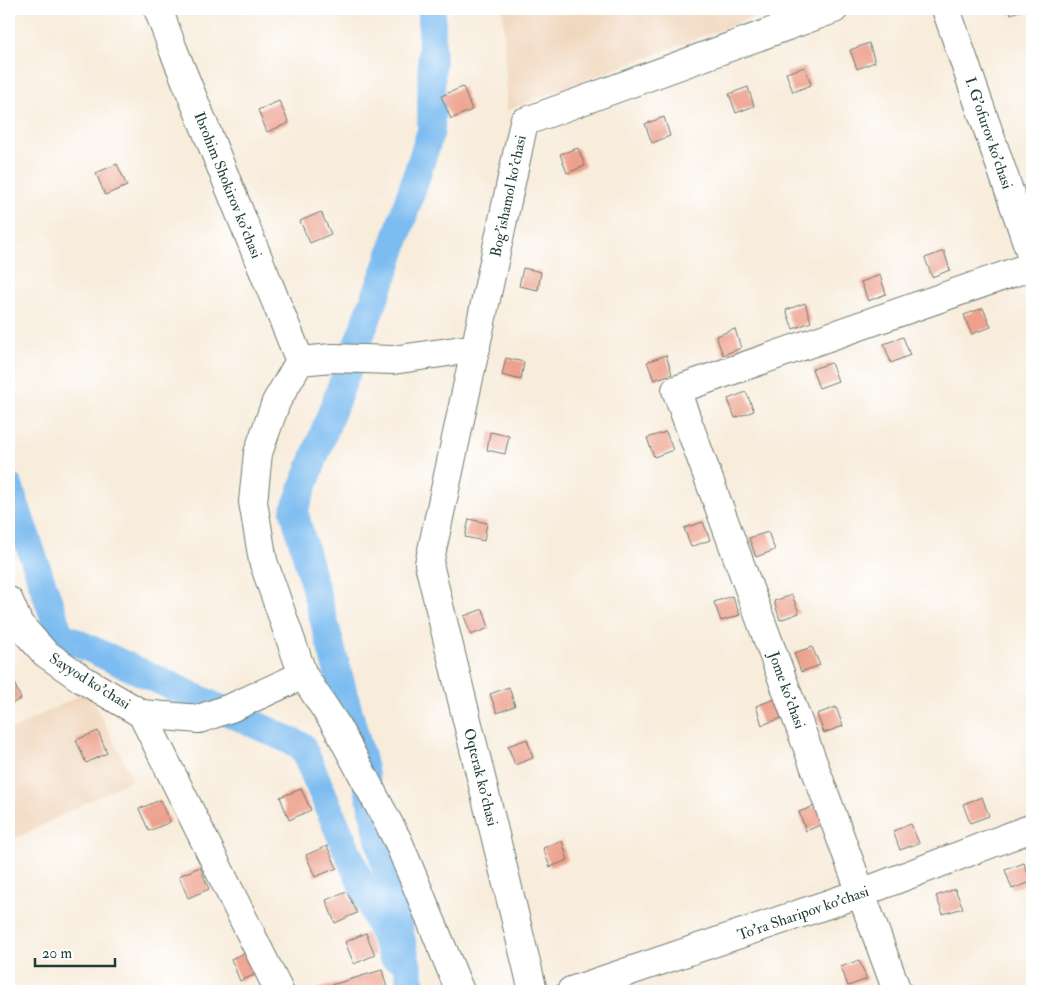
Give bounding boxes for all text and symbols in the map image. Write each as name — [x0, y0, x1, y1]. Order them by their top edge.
street label: I. G'ofurov ko'chasi — [960, 75, 1017, 192]
street label: Ibrohim Shokirov ko'chasi — [189, 109, 266, 261]
street label: Bog'ishamol ko'chasi — [486, 133, 531, 259]
street label: Jome ko'chasi — [763, 648, 809, 732]
street label: Sayyod ko'chasi — [46, 649, 134, 714]
street label: Oqterak ko'chasi — [459, 726, 502, 828]
street label: To'ra Sharipov ko'chasi — [735, 882, 872, 946]
scale bar — [35, 935, 115, 967]
text: 20 m — [42, 944, 72, 963]

